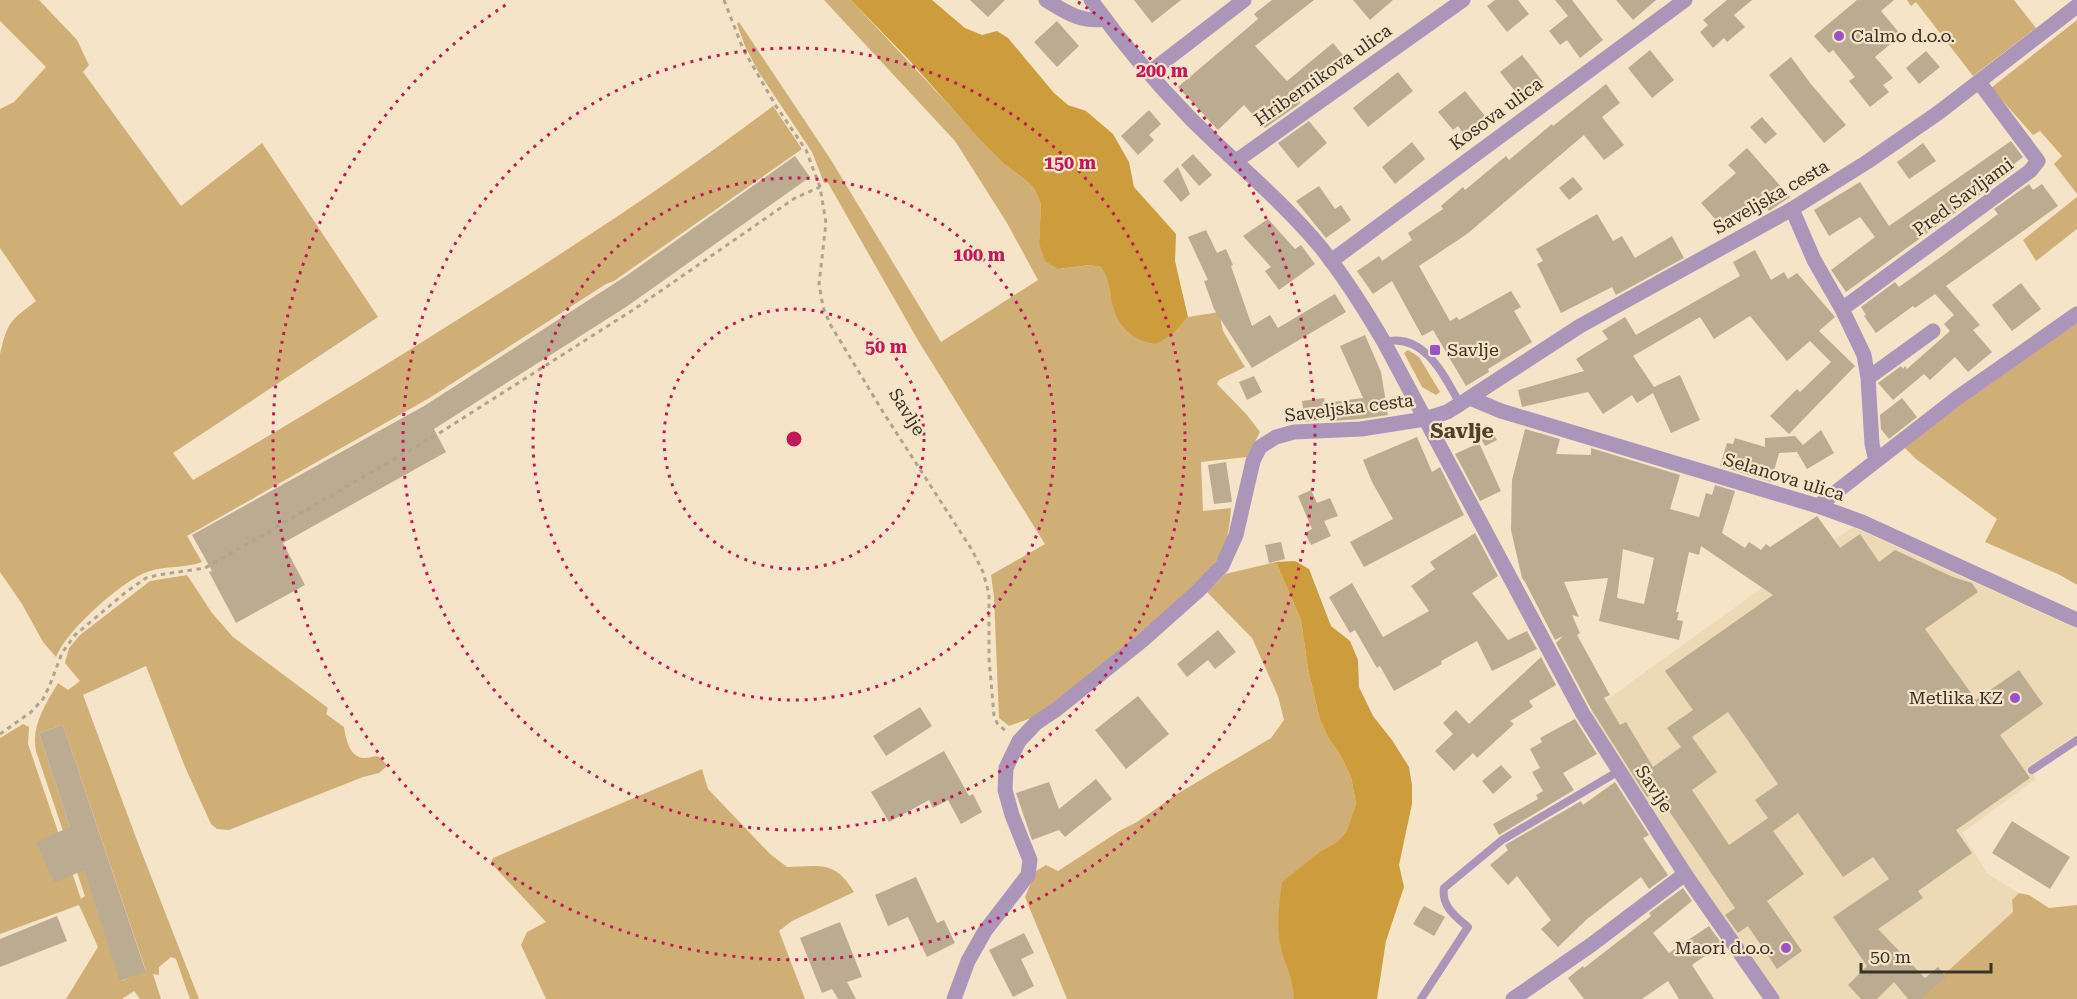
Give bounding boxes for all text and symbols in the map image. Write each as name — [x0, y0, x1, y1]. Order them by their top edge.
street label: Hribernikova ulica — [1250, 19, 1396, 130]
place label: Calmo d.o.o. — [1851, 25, 1955, 46]
marker: Calmo d.o.o. — [1832, 29, 1846, 43]
text: 200 m — [1136, 60, 1189, 81]
street label: Kosova ulica — [1445, 73, 1546, 154]
text: 150 m — [1044, 152, 1097, 173]
street label: Pred Savljami — [1909, 153, 2017, 240]
street label: Saveljska cesta — [1709, 155, 1832, 238]
text: 100 m — [953, 244, 1006, 265]
text: 50 m — [865, 336, 908, 357]
place label: Savlje — [1447, 339, 1499, 360]
marker: Savlje — [1428, 343, 1442, 357]
street label: Savlje — [885, 384, 930, 439]
street label: Saveljska cesta — [1283, 389, 1415, 426]
district label: Savlje — [1430, 419, 1494, 443]
centre of rings — [784, 429, 804, 449]
street label: Selanova ulica — [1721, 448, 1847, 505]
place label: Metlika KZ — [1909, 687, 2003, 708]
marker: Metlika KZ — [2008, 691, 2022, 705]
street label: Savlje — [1631, 761, 1677, 816]
scale bar — [1861, 936, 1992, 974]
place label: Maori d.o.o. — [1675, 937, 1774, 958]
marker: Maori d.o.o. — [1779, 941, 1793, 955]
text: 50 m — [1870, 946, 1911, 967]

